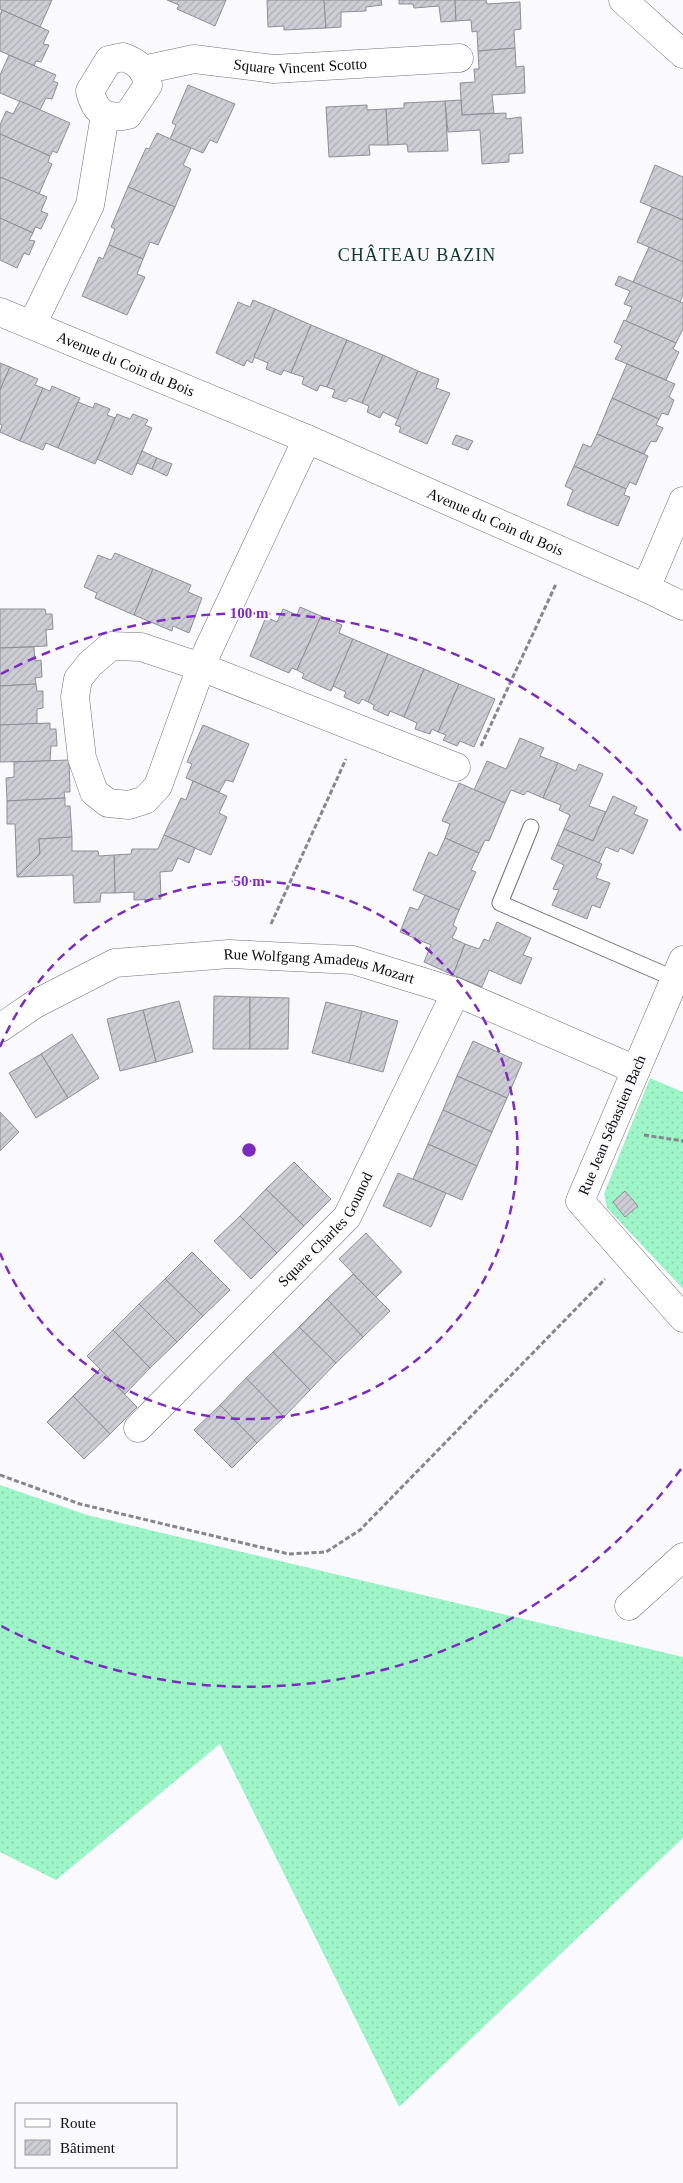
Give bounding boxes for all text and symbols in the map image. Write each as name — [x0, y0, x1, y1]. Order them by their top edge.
street label: Square Vincent Scotto — [233, 55, 367, 77]
district label: CHÂTEAU BAZIN — [338, 244, 496, 265]
street label: Avenue du Coin du Bois — [55, 328, 197, 400]
street label: Avenue du Coin du Bois — [425, 485, 566, 559]
text: 100 m — [230, 605, 269, 621]
text: 50 m — [233, 873, 265, 889]
street label: Rue Wolfgang Amadeus Mozart — [223, 946, 417, 987]
street label: Rue Jean Sébastien Bach — [575, 1052, 649, 1197]
centre of rings — [240, 1141, 258, 1159]
street label: Square Charles Gounod — [275, 1169, 376, 1290]
legend — [15, 2103, 178, 2168]
text: Route — [60, 2115, 96, 2131]
text: Bâtiment — [60, 2140, 116, 2156]

